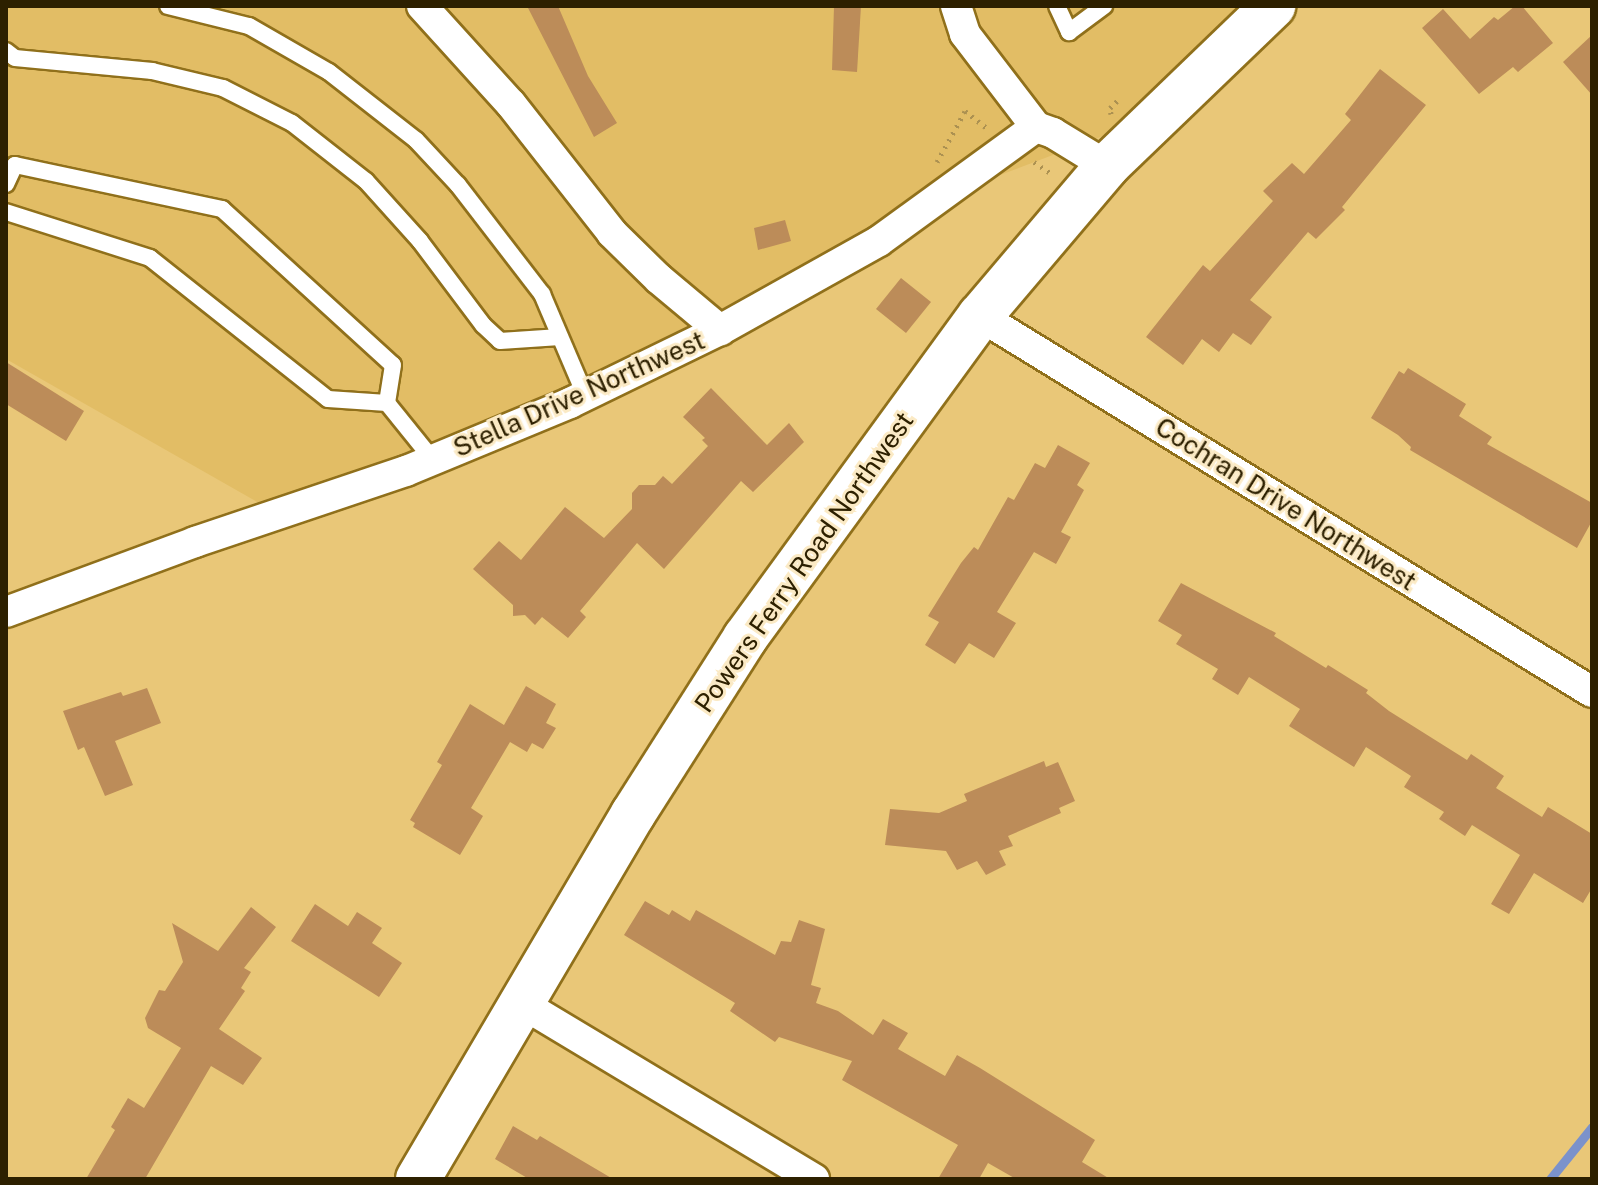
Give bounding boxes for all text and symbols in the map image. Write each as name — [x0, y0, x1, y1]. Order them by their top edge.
street label: Stella Drive Northwest — [448, 324, 710, 464]
street label: Powers Ferry Road Northwest — [688, 406, 920, 718]
street label: Cochran Drive Northwest — [1150, 411, 1422, 597]

